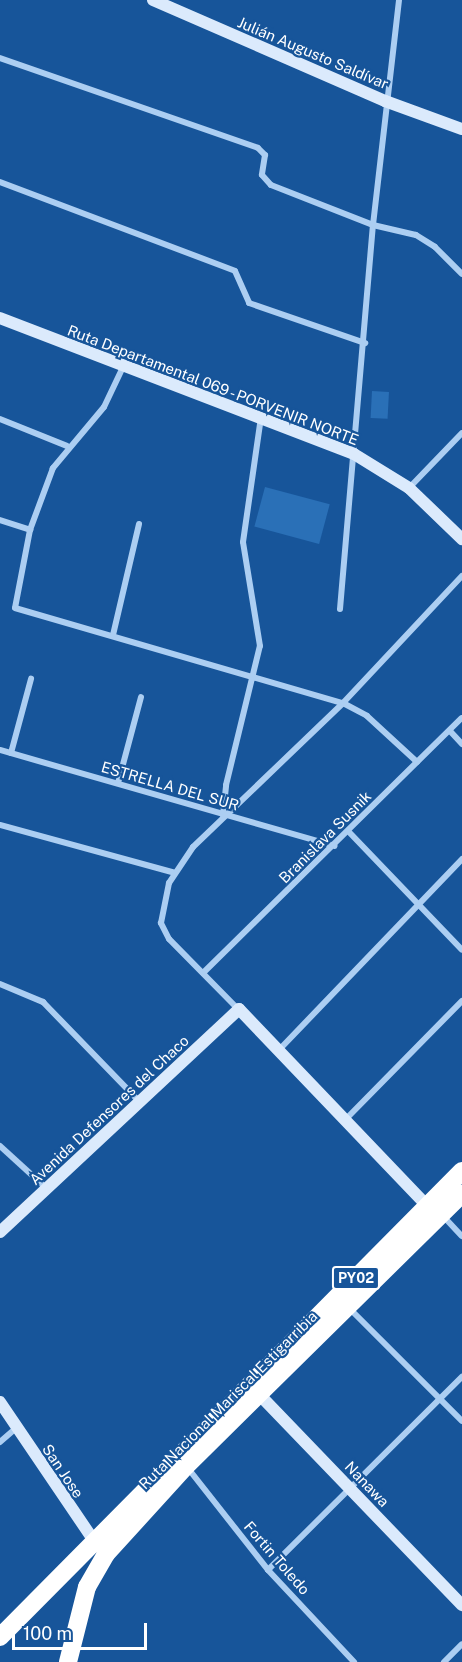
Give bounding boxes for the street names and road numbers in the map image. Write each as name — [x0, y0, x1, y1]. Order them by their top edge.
street label: Julián Augusto Saldívar — [235, 13, 391, 93]
street label: Ruta Departamental 069 - PORVENIR NORTE — [63, 320, 363, 450]
street label: ESTRELLA DEL SUR — [99, 758, 241, 814]
street label: Branislava Susnik — [275, 787, 375, 887]
street label: Avenida Defensores del Chaco — [26, 1031, 192, 1189]
road number: PY02 — [330, 1267, 382, 1289]
street label: Ruta Nacional Mariscal Estigarribia — [135, 1307, 321, 1493]
street label: San Jose — [38, 1441, 88, 1501]
street label: Nanawa — [341, 1458, 393, 1510]
street label: Fortin Toledo — [240, 1518, 314, 1598]

